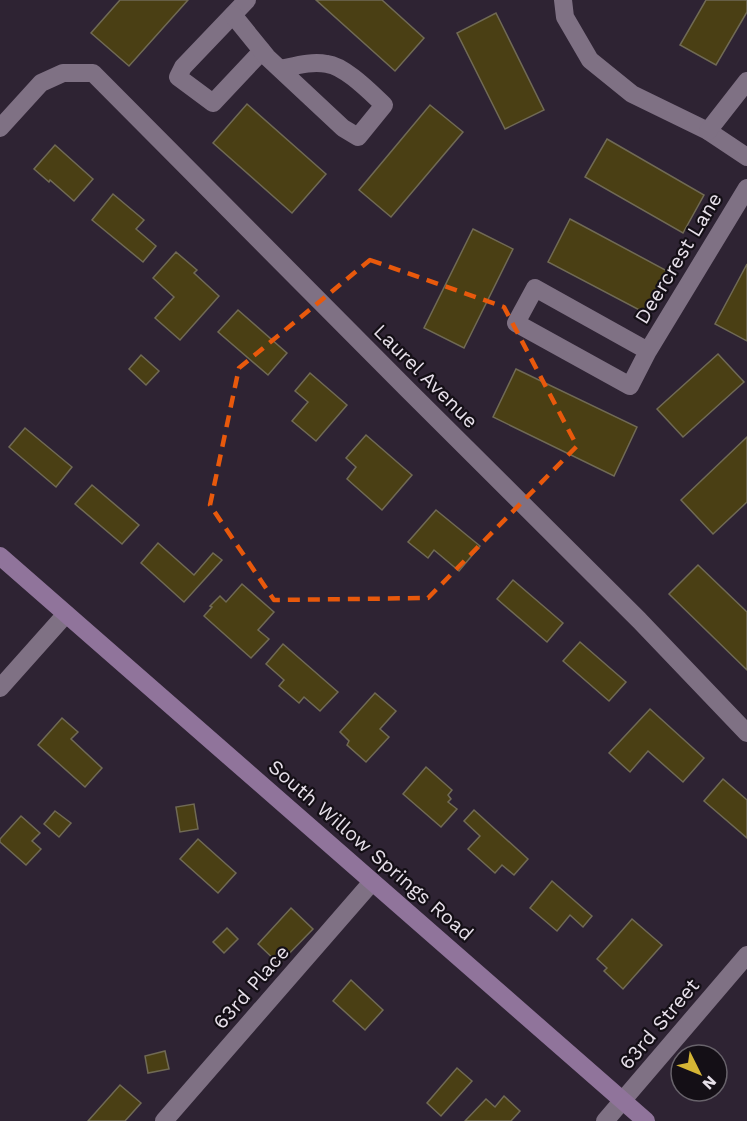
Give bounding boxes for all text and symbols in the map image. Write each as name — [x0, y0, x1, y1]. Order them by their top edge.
street label: Deercrest Lane — [629, 188, 727, 328]
street label: Laurel Avenue — [369, 319, 483, 433]
street label: South Willow Springs Road — [264, 754, 478, 946]
street label: 63rd Place — [208, 940, 294, 1034]
street label: 63rd Street — [614, 973, 704, 1074]
north arrow — [669, 1043, 729, 1103]
text: N — [699, 1072, 721, 1094]

